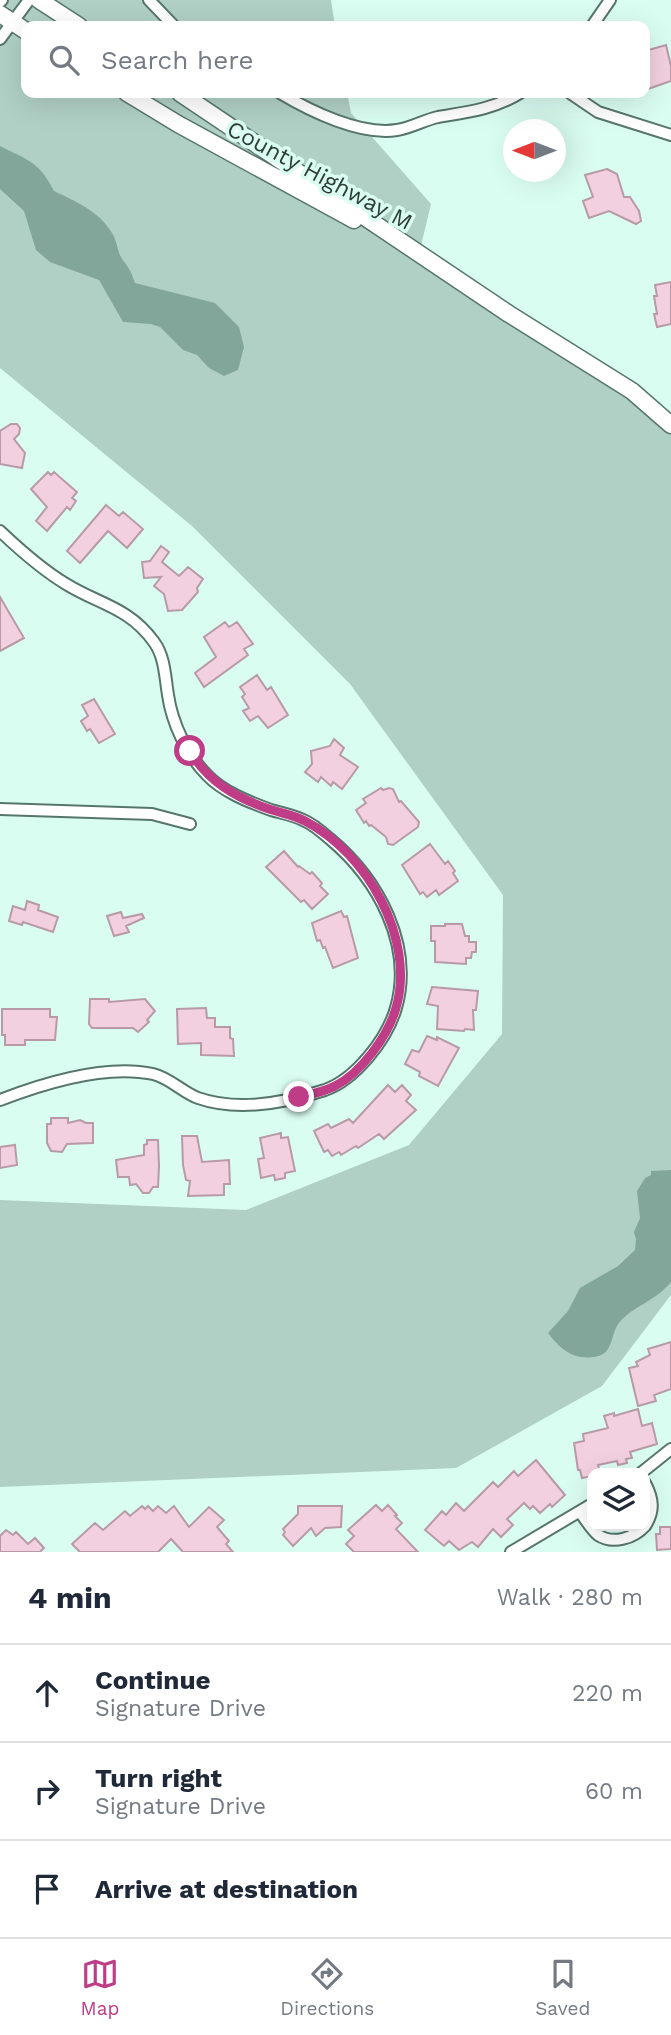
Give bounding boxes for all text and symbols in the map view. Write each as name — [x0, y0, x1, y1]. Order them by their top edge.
search box — [21, 21, 650, 98]
icon: search — [45, 41, 83, 79]
text: Search here — [101, 45, 253, 75]
street label: County Highway M — [222, 115, 417, 236]
north arrow — [503, 119, 566, 182]
route start — [174, 735, 205, 766]
route end — [283, 1081, 314, 1112]
map controls — [587, 1468, 650, 1531]
button: layers — [587, 1468, 650, 1531]
text: 4 min — [28, 1580, 112, 1615]
text: Walk · 280 m — [497, 1584, 643, 1611]
text: Continue — [95, 1665, 211, 1695]
icon: ahead — [28, 1674, 66, 1712]
text: 220 m — [572, 1680, 643, 1707]
text: Signature Drive — [95, 1695, 266, 1722]
text: Turn right — [95, 1763, 222, 1793]
icon: right — [28, 1772, 66, 1810]
text: 60 m — [585, 1778, 643, 1805]
text: Signature Drive — [95, 1793, 266, 1820]
icon: arrive — [28, 1870, 66, 1908]
text: Arrive at destination — [95, 1874, 358, 1904]
tab: Map — [81, 1955, 119, 2020]
tab: Directions — [280, 1955, 374, 2020]
tab: Saved — [535, 1955, 590, 2020]

